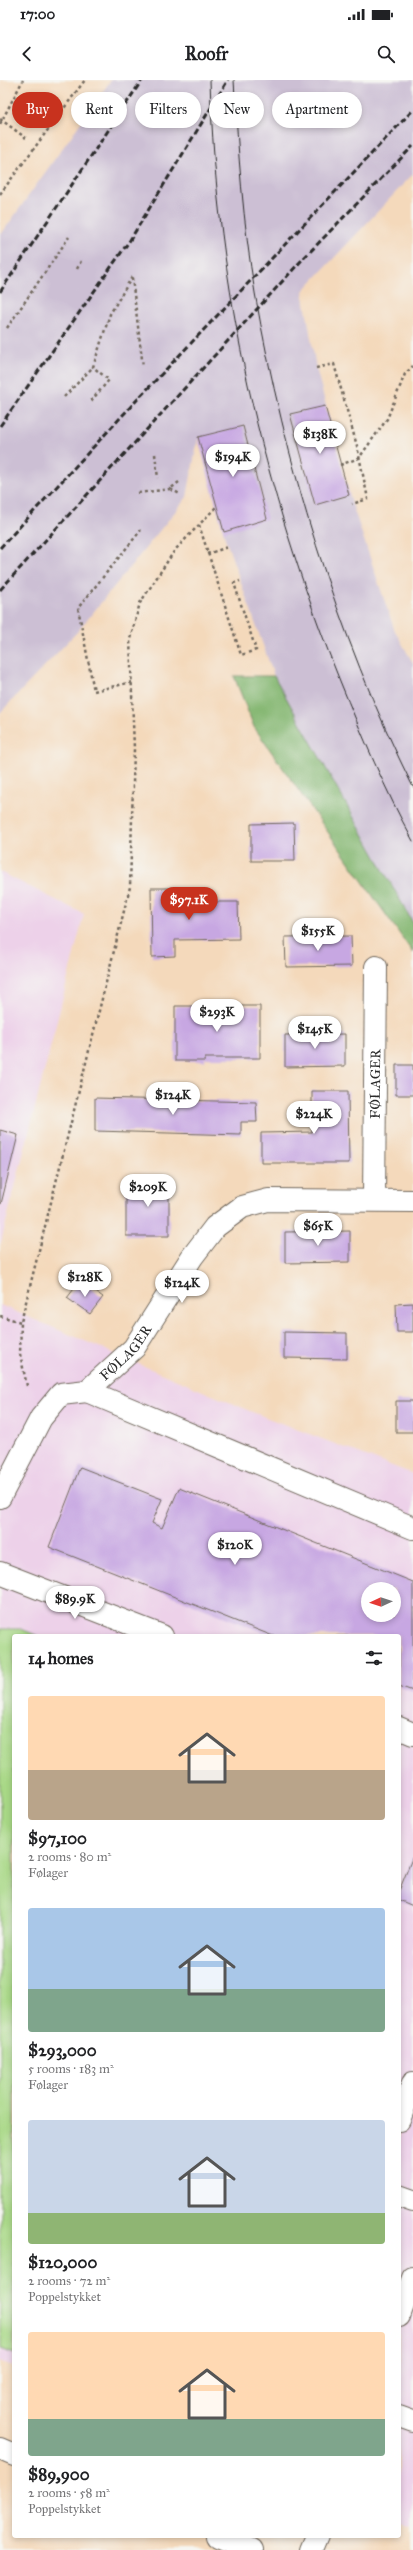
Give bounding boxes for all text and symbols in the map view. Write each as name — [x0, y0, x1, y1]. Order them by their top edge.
text: 17:00 — [20, 5, 55, 23]
icon: back — [16, 43, 38, 65]
text: Roofr — [185, 43, 228, 65]
icon: search — [375, 43, 397, 65]
chip: Buy — [12, 92, 63, 128]
chip: Rent — [71, 92, 127, 128]
chip: Filters — [135, 92, 201, 128]
chip: New — [209, 92, 264, 128]
chip: Apartment — [272, 92, 362, 128]
pin: $138K — [292, 421, 348, 455]
text: $138K — [303, 426, 337, 442]
pin: $194K — [205, 444, 261, 478]
text: $194K — [215, 449, 251, 465]
pin: $97.1K — [156, 887, 222, 921]
text: $97.1K — [170, 892, 208, 908]
pin: $155K — [290, 918, 346, 952]
text: $155K — [301, 923, 335, 939]
pin: $293K — [189, 999, 245, 1033]
text: $293K — [199, 1004, 235, 1020]
pin: $145K — [287, 1016, 343, 1050]
text: $145K — [297, 1021, 333, 1037]
street label: FØLAGER — [367, 1048, 384, 1119]
pin: $124K — [145, 1082, 201, 1116]
text: $124K — [155, 1087, 191, 1103]
pin: $224K — [286, 1101, 342, 1135]
text: $224K — [295, 1106, 333, 1122]
pin: $209K — [120, 1174, 176, 1208]
text: $209K — [129, 1179, 167, 1195]
pin: $65K — [294, 1213, 342, 1247]
text: $65K — [303, 1218, 333, 1234]
pin: $128K — [57, 1264, 113, 1298]
text: $128K — [67, 1269, 103, 1285]
pin: $124K — [154, 1270, 210, 1304]
text: $124K — [164, 1275, 200, 1291]
street label: FØLAGER — [96, 1321, 156, 1384]
pin: $120K — [207, 1532, 263, 1566]
text: $120K — [217, 1537, 253, 1553]
north arrow — [361, 1582, 401, 1622]
map controls — [361, 1582, 401, 1622]
pin: $89.9K — [42, 1586, 108, 1620]
text: $89.9K — [55, 1591, 95, 1607]
icon: filters — [363, 1647, 385, 1669]
text: 14 homes — [28, 1648, 93, 1669]
icon: home — [171, 1722, 243, 1794]
text: $97,100 — [28, 1828, 87, 1849]
text: 2 rooms · 80 m² — [28, 1849, 111, 1865]
text: Følager — [28, 1865, 68, 1881]
icon: home — [171, 1934, 243, 2006]
text: $293,000 — [28, 2040, 97, 2061]
text: 5 rooms · 183 m² — [28, 2061, 114, 2077]
text: Følager — [28, 2077, 68, 2093]
icon: home — [171, 2146, 243, 2218]
text: $120,000 — [28, 2252, 97, 2273]
text: 2 rooms · 72 m² — [28, 2273, 110, 2289]
text: Poppelstykket — [28, 2289, 101, 2305]
icon: home — [171, 2358, 243, 2430]
text: $89,900 — [28, 2464, 90, 2485]
text: 2 rooms · 58 m² — [28, 2485, 110, 2501]
text: Poppelstykket — [28, 2501, 101, 2517]

